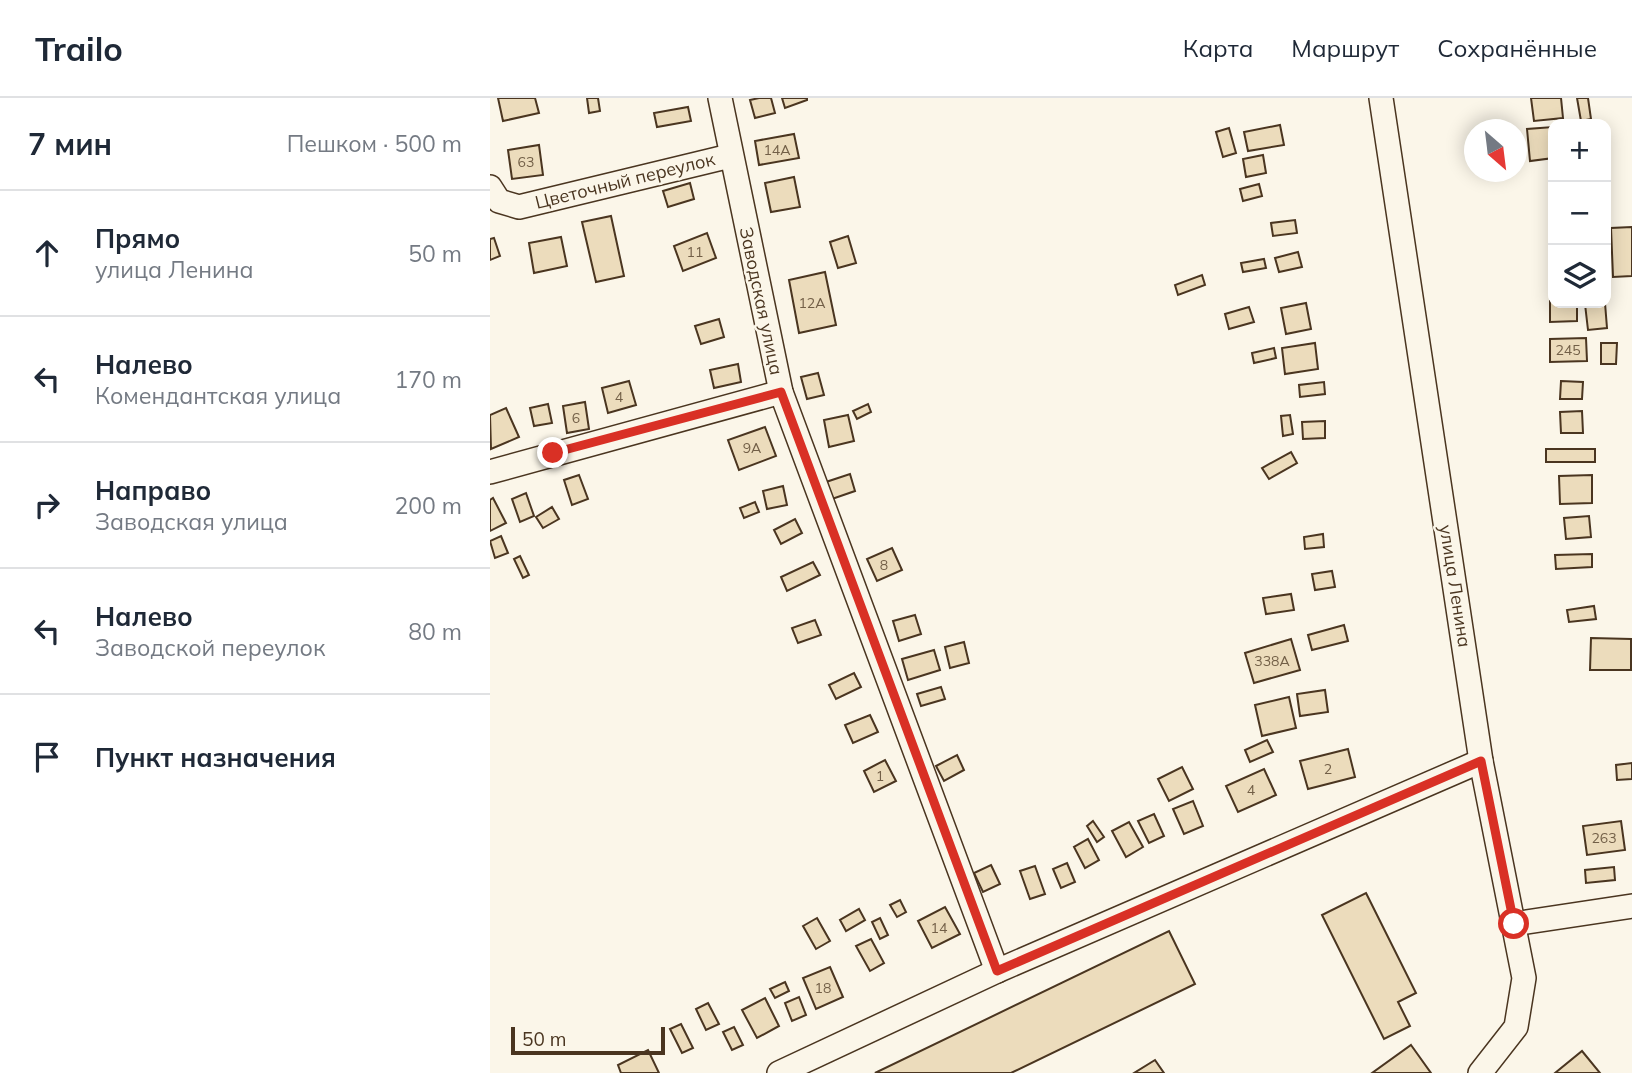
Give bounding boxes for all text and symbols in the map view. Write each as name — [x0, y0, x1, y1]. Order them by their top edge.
text: Trailo — [35, 28, 123, 69]
text: Карта — [1183, 33, 1253, 63]
text: Маршрут — [1291, 33, 1399, 63]
text: Сохранённые — [1437, 33, 1597, 63]
north arrow — [1464, 119, 1527, 182]
map controls — [1548, 119, 1611, 308]
button: + — [1548, 119, 1611, 182]
text: 7 мин — [28, 125, 112, 163]
text: Пешком · 500 m — [287, 129, 462, 158]
house number: 14А — [763, 141, 791, 159]
street label: Цветочный переулок — [533, 147, 717, 214]
house number: 63 — [518, 153, 534, 171]
button: − — [1548, 182, 1611, 245]
text: Прямо — [95, 222, 180, 255]
street label: Заводская улица — [735, 225, 788, 377]
icon: ahead — [28, 234, 66, 272]
text: 50 m — [408, 239, 462, 268]
house number: 11 — [687, 243, 703, 261]
button: layers — [1548, 245, 1611, 308]
text: улица Ленина — [95, 255, 254, 284]
house number: 12А — [798, 294, 826, 312]
house number: 245 — [1555, 341, 1581, 359]
text: Налево — [95, 348, 193, 381]
icon: left — [28, 360, 66, 398]
text: 170 m — [394, 365, 462, 394]
text: Комендантская улица — [95, 381, 341, 410]
house number: 4 — [615, 388, 624, 406]
house number: 6 — [572, 409, 580, 427]
route end — [537, 437, 568, 468]
house number: 9А — [743, 439, 762, 457]
text: Направо — [95, 474, 211, 507]
icon: right — [28, 486, 66, 524]
text: 200 m — [394, 491, 462, 520]
text: Заводская улица — [95, 507, 288, 536]
street label: улица Ленина — [1434, 523, 1477, 649]
house number: 8 — [880, 556, 888, 574]
text: Налево — [95, 600, 193, 633]
icon: left — [28, 612, 66, 650]
text: 80 m — [408, 617, 462, 646]
text: Заводской переулок — [95, 633, 325, 662]
house number: 338А — [1254, 652, 1290, 670]
icon: arrive — [28, 738, 66, 776]
text: Пункт назначения — [95, 741, 336, 774]
house number: 2 — [1324, 760, 1332, 778]
house number: 1 — [876, 767, 884, 785]
house number: 4 — [1247, 781, 1256, 799]
house number: 263 — [1591, 829, 1617, 847]
route start — [1498, 908, 1529, 939]
house number: 14 — [931, 919, 948, 937]
house number: 18 — [815, 979, 831, 997]
scale bar — [511, 1024, 665, 1056]
text: 50 m — [522, 1027, 566, 1051]

